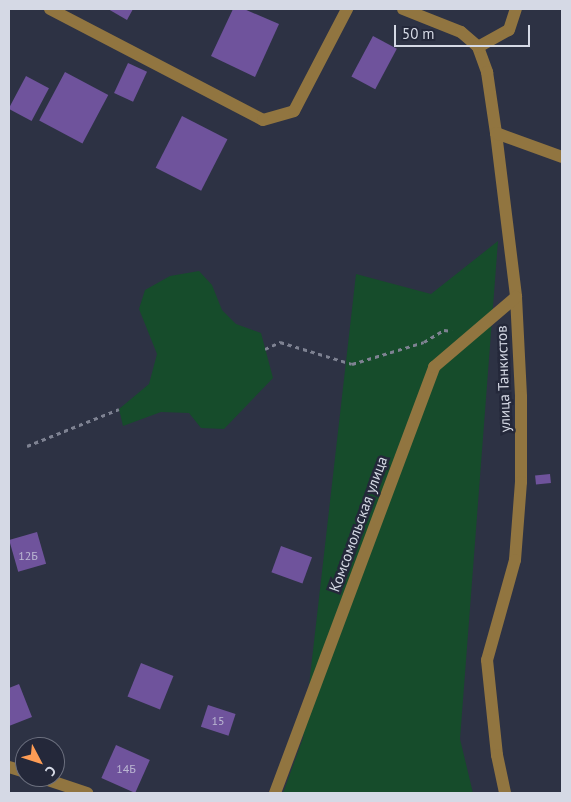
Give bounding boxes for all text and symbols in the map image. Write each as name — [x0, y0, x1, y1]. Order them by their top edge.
scale bar — [396, 15, 532, 47]
text: 50 m — [402, 24, 435, 43]
street label: улица Танкистов — [492, 325, 514, 433]
street label: Комсомольская улица — [325, 454, 391, 594]
house number: 12Б — [18, 549, 38, 563]
house number: 15 — [211, 714, 225, 728]
north arrow — [15, 737, 65, 787]
text: С — [41, 762, 60, 780]
house number: 14Б — [116, 762, 136, 776]

